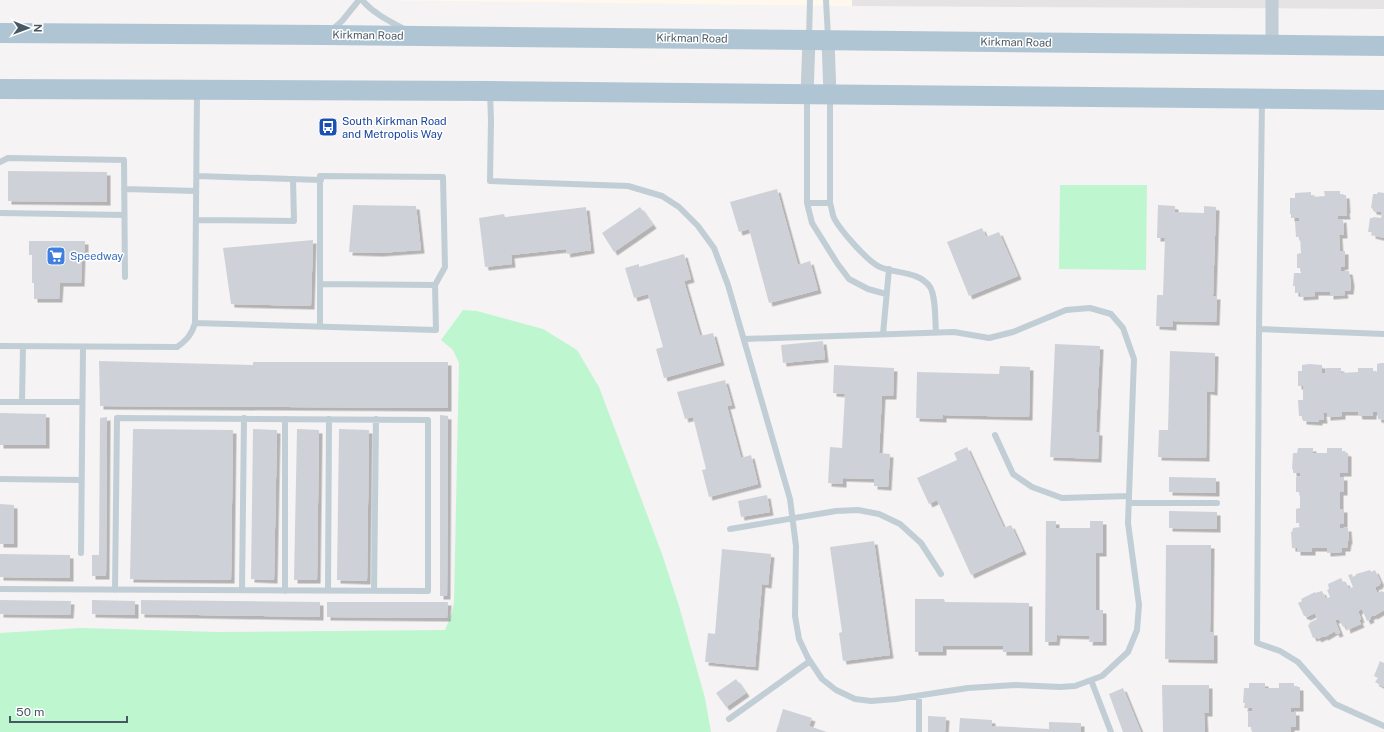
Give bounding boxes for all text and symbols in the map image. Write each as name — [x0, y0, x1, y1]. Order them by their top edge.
north arrow — [8, 8, 48, 48]
text: N — [32, 24, 44, 33]
street label: Kirkman Road — [332, 28, 404, 42]
street label: Kirkman Road — [656, 31, 728, 45]
street label: Kirkman Road — [980, 35, 1052, 49]
place label: South Kirkman Road and Metropolis Way — [342, 115, 447, 140]
bus stop icon: South Kirkman Road and Metropolis Way — [317, 116, 339, 138]
supermarket icon: Speedway — [45, 245, 67, 267]
place label: Speedway — [70, 250, 123, 262]
scale bar — [10, 698, 127, 724]
text: 50 m — [16, 705, 44, 719]

